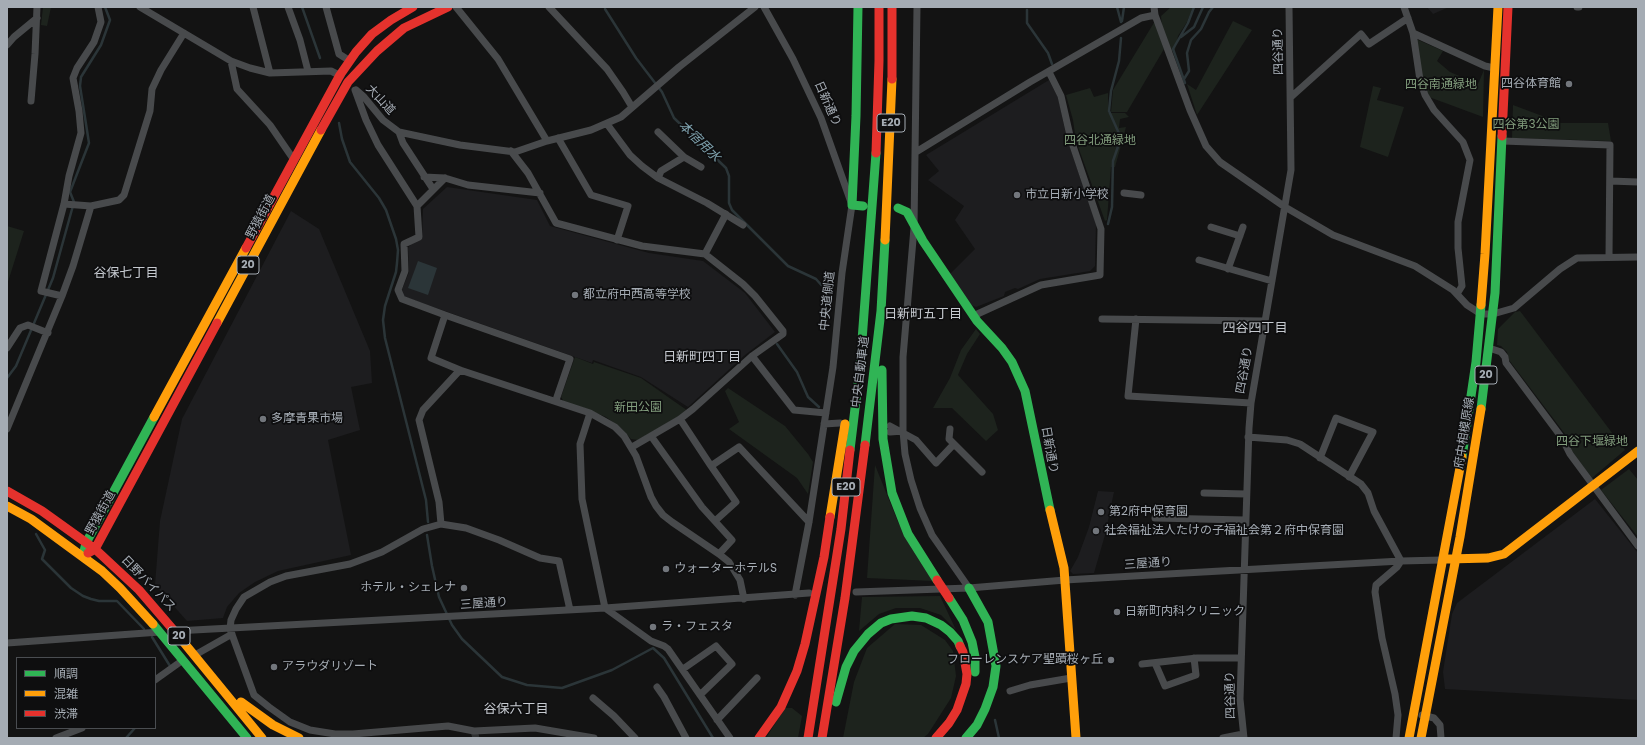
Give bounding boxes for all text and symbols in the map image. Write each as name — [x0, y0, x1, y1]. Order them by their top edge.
street label: 四谷通り — [1271, 27, 1287, 75]
place label: 四谷体育館 — [1501, 77, 1561, 91]
park label: 四谷南通緑地 — [1405, 78, 1477, 92]
street label: 日新通り — [811, 79, 843, 129]
marker: 四谷体育館 — [1564, 79, 1574, 89]
street label: 大山道 — [362, 82, 398, 118]
road number: E20 — [877, 114, 905, 132]
water label: 本宿用水 — [675, 118, 723, 166]
park label: 四谷第3公園 — [1492, 118, 1560, 132]
park label: 四谷北通緑地 — [1064, 134, 1136, 148]
place label: 市立日新小学校 — [1025, 188, 1109, 202]
marker: 市立日新小学校 — [1012, 190, 1022, 200]
street label: 野猿街道 — [243, 192, 279, 242]
road number: 20 — [237, 256, 259, 274]
district label: 谷保七丁目 — [94, 266, 158, 282]
street label: 中央道側道 — [818, 270, 838, 332]
place label: 都立府中西高等学校 — [583, 288, 691, 302]
marker: 都立府中西高等学校 — [570, 290, 580, 300]
district label: 日新町五丁目 — [884, 307, 962, 323]
district label: 四谷四丁目 — [1223, 321, 1287, 337]
street label: 中央自動車道 — [849, 335, 873, 409]
street label: 四谷通り — [1234, 345, 1256, 395]
district label: 日新町四丁目 — [663, 350, 741, 366]
road number: 20 — [1475, 366, 1497, 384]
street label: 府中相模原線 — [1452, 396, 1478, 470]
park label: 新田公園 — [614, 401, 662, 415]
place label: 多摩青果市場 — [271, 412, 343, 426]
marker: 多摩青果市場 — [258, 414, 268, 424]
street label: 日新通り — [1038, 425, 1060, 475]
park label: 四谷下堰緑地 — [1556, 435, 1628, 449]
road number: E20 — [832, 478, 860, 496]
street label: 野猿街道 — [83, 489, 119, 537]
place label: 第2府中保育園 — [1109, 505, 1188, 519]
marker: 第2府中保育園 — [1096, 507, 1106, 517]
place label: 社会福祉法人たけの子福祉会第２府中保育園 — [1104, 524, 1344, 538]
marker: 社会福祉法人たけの子福祉会第２府中保育園 — [1091, 526, 1101, 536]
street label: 日野バイパス — [118, 553, 178, 615]
street label: 三屋通り — [1124, 555, 1172, 573]
place label: ウォーターホテルS — [674, 562, 777, 576]
marker: ウォーターホテルS — [661, 564, 671, 574]
place label: ホテル・シェレナ — [360, 581, 456, 595]
marker: ホテル・シェレナ — [459, 583, 469, 593]
street label: 三屋通り — [460, 595, 508, 613]
place label: 日新町内科クリニック — [1125, 605, 1245, 619]
marker: 日新町内科クリニック — [1112, 607, 1122, 617]
place label: ラ・フェスタ — [661, 620, 733, 634]
marker: ラ・フェスタ — [648, 622, 658, 632]
road number: 20 — [168, 627, 190, 645]
place label: フローレンスケア聖蹟桜ヶ丘 — [947, 653, 1103, 667]
marker: フローレンスケア聖蹟桜ヶ丘 — [1106, 655, 1116, 665]
legend — [16, 657, 156, 729]
place label: アラウダリゾート — [282, 660, 378, 674]
marker: アラウダリゾート — [269, 662, 279, 672]
text: 順調 — [54, 665, 78, 682]
street label: 四谷通り — [1223, 671, 1239, 719]
text: 混雑 — [54, 685, 78, 702]
district label: 谷保六丁目 — [484, 702, 548, 718]
text: 渋滞 — [54, 705, 78, 722]

